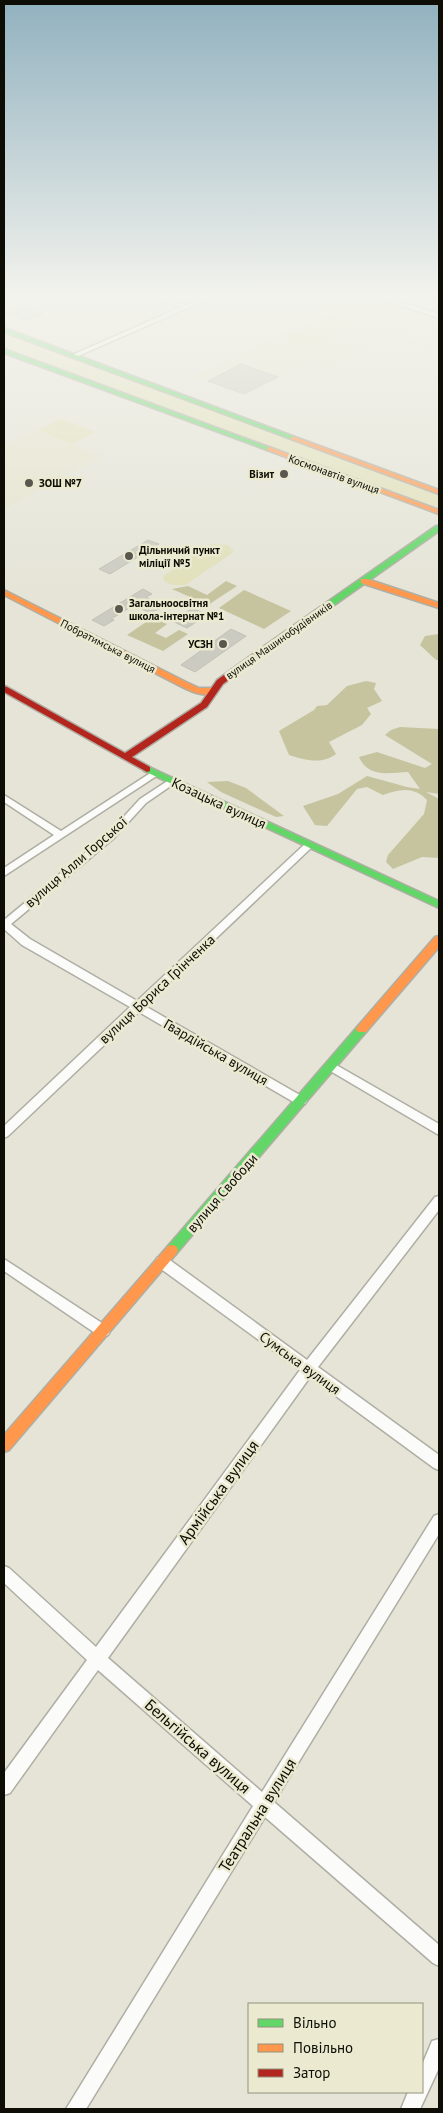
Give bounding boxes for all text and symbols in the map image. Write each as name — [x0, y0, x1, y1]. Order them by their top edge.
street label: Космонавтів вулиця — [287, 451, 381, 497]
place label: Візит — [249, 467, 274, 481]
marker: Візит — [278, 468, 290, 480]
place label: ЗОШ №7 — [39, 476, 82, 490]
marker: ЗОШ №7 — [23, 477, 35, 489]
place label: Дільничий пункт міліції №5 — [139, 543, 220, 570]
marker: Дільничий пункт міліції №5 — [123, 550, 135, 562]
place label: Загальноосвітня школа-інтернат №1 — [129, 596, 224, 623]
street label: вулиця Машинобудівників — [223, 598, 335, 682]
marker: Загальноосвітня школа-інтернат №1 — [113, 603, 125, 615]
street label: Побратимська вулиця — [58, 616, 158, 676]
place label: УСЗН — [187, 637, 213, 651]
marker: УСЗН — [217, 638, 229, 650]
street label: Козацька вулиця — [169, 773, 269, 833]
street label: вулиця Алли Горської — [21, 813, 131, 911]
street label: вулиця Бориса Грінченка — [95, 930, 219, 1047]
street label: Гвардійська вулиця — [161, 1015, 271, 1089]
street label: вулиця Свободи — [183, 1150, 261, 1236]
street label: Сумська вулиця — [256, 1328, 344, 1398]
street label: Армійська вулиця — [173, 1436, 263, 1548]
street label: Бельгійська вулиця — [141, 1695, 255, 1797]
street label: Театральна вулиця — [214, 1754, 300, 1876]
legend — [248, 2003, 423, 2093]
text: Вільно — [293, 2013, 336, 2032]
text: Повільно — [293, 2038, 353, 2057]
text: Затор — [293, 2063, 330, 2082]

